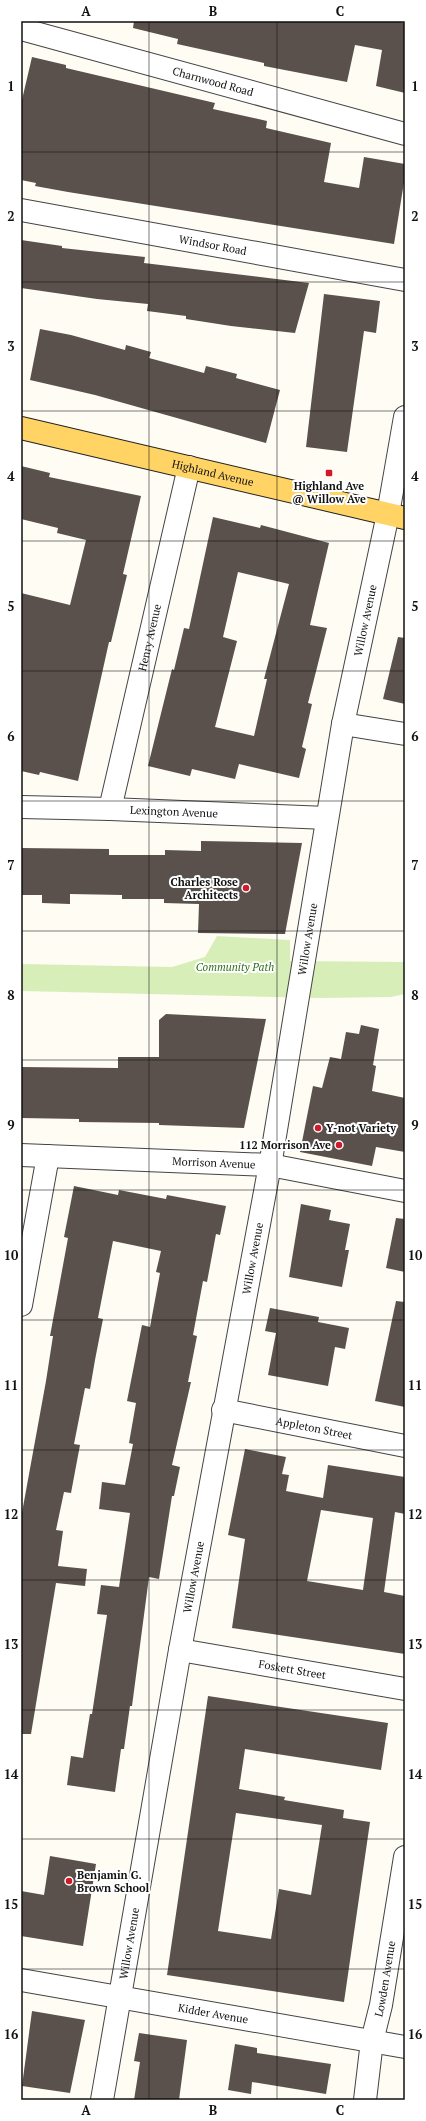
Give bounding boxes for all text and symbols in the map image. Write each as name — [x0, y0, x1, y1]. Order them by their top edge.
text: A — [81, 2, 91, 20]
text: B — [209, 2, 217, 20]
text: C — [336, 2, 344, 20]
street label: Charnwood Road — [171, 64, 255, 99]
text: 1 — [7, 77, 15, 95]
text: 1 — [411, 77, 419, 95]
text: 2 — [7, 207, 15, 225]
text: 2 — [411, 207, 419, 225]
street label: Windsor Road — [178, 232, 248, 258]
text: 3 — [7, 337, 15, 355]
text: 3 — [411, 337, 419, 355]
street label: Highland Avenue — [170, 457, 256, 489]
text: 4 — [7, 467, 15, 485]
text: 4 — [411, 467, 419, 485]
marker: Highland Ave @ Willow Ave — [324, 468, 334, 478]
place label: Highland Ave @ Willow Ave — [292, 479, 366, 506]
street label: Willow Avenue — [351, 583, 380, 657]
text: 5 — [7, 597, 15, 615]
text: 5 — [411, 597, 419, 615]
street label: Henry Avenue — [135, 602, 164, 673]
text: 6 — [7, 727, 15, 745]
text: 6 — [411, 727, 419, 745]
street label: Lexington Avenue — [130, 803, 219, 820]
text: 7 — [7, 856, 15, 874]
text: 7 — [411, 856, 419, 874]
place label: Charles Rose Architects — [171, 875, 238, 902]
marker: Charles Rose Architects — [241, 883, 251, 893]
street label: Willow Avenue — [295, 902, 320, 976]
park label: Community Path — [196, 960, 274, 974]
text: 8 — [7, 986, 15, 1004]
text: 8 — [411, 986, 419, 1004]
text: 9 — [7, 1116, 15, 1134]
text: 9 — [411, 1116, 419, 1134]
place label: Y-not Variety — [326, 1121, 396, 1135]
marker: Y-not Variety — [313, 1123, 323, 1133]
place label: 112 Morrison Ave — [239, 1138, 331, 1152]
marker: 112 Morrison Ave — [334, 1140, 344, 1150]
street label: Morrison Avenue — [172, 1154, 256, 1171]
street label: Willow Avenue — [239, 1221, 266, 1295]
text: 10 — [4, 1246, 19, 1264]
text: 10 — [408, 1246, 423, 1264]
text: 11 — [4, 1376, 18, 1394]
text: 11 — [408, 1376, 422, 1394]
street label: Appleton Street — [275, 1414, 354, 1442]
text: 12 — [4, 1505, 18, 1523]
text: 12 — [408, 1505, 422, 1523]
street label: Willow Avenue — [180, 1539, 207, 1614]
text: 13 — [4, 1635, 18, 1653]
text: 13 — [408, 1635, 422, 1653]
street label: Foskett Street — [258, 1657, 327, 1682]
text: 14 — [4, 1765, 19, 1783]
text: 14 — [408, 1765, 423, 1783]
place label: Benjamin G. Brown School — [77, 1868, 150, 1895]
marker: Benjamin G. Brown School — [64, 1876, 74, 1886]
text: 15 — [4, 1895, 18, 1913]
text: 15 — [408, 1895, 422, 1913]
street label: Willow Avenue — [116, 1906, 142, 1980]
street label: Lowden Avenue — [371, 1939, 398, 2018]
street label: Kidder Avenue — [177, 2001, 250, 2027]
text: 16 — [4, 2025, 18, 2043]
text: 16 — [408, 2025, 422, 2043]
text: A — [81, 2101, 91, 2119]
text: B — [209, 2101, 217, 2119]
text: C — [336, 2101, 344, 2119]

